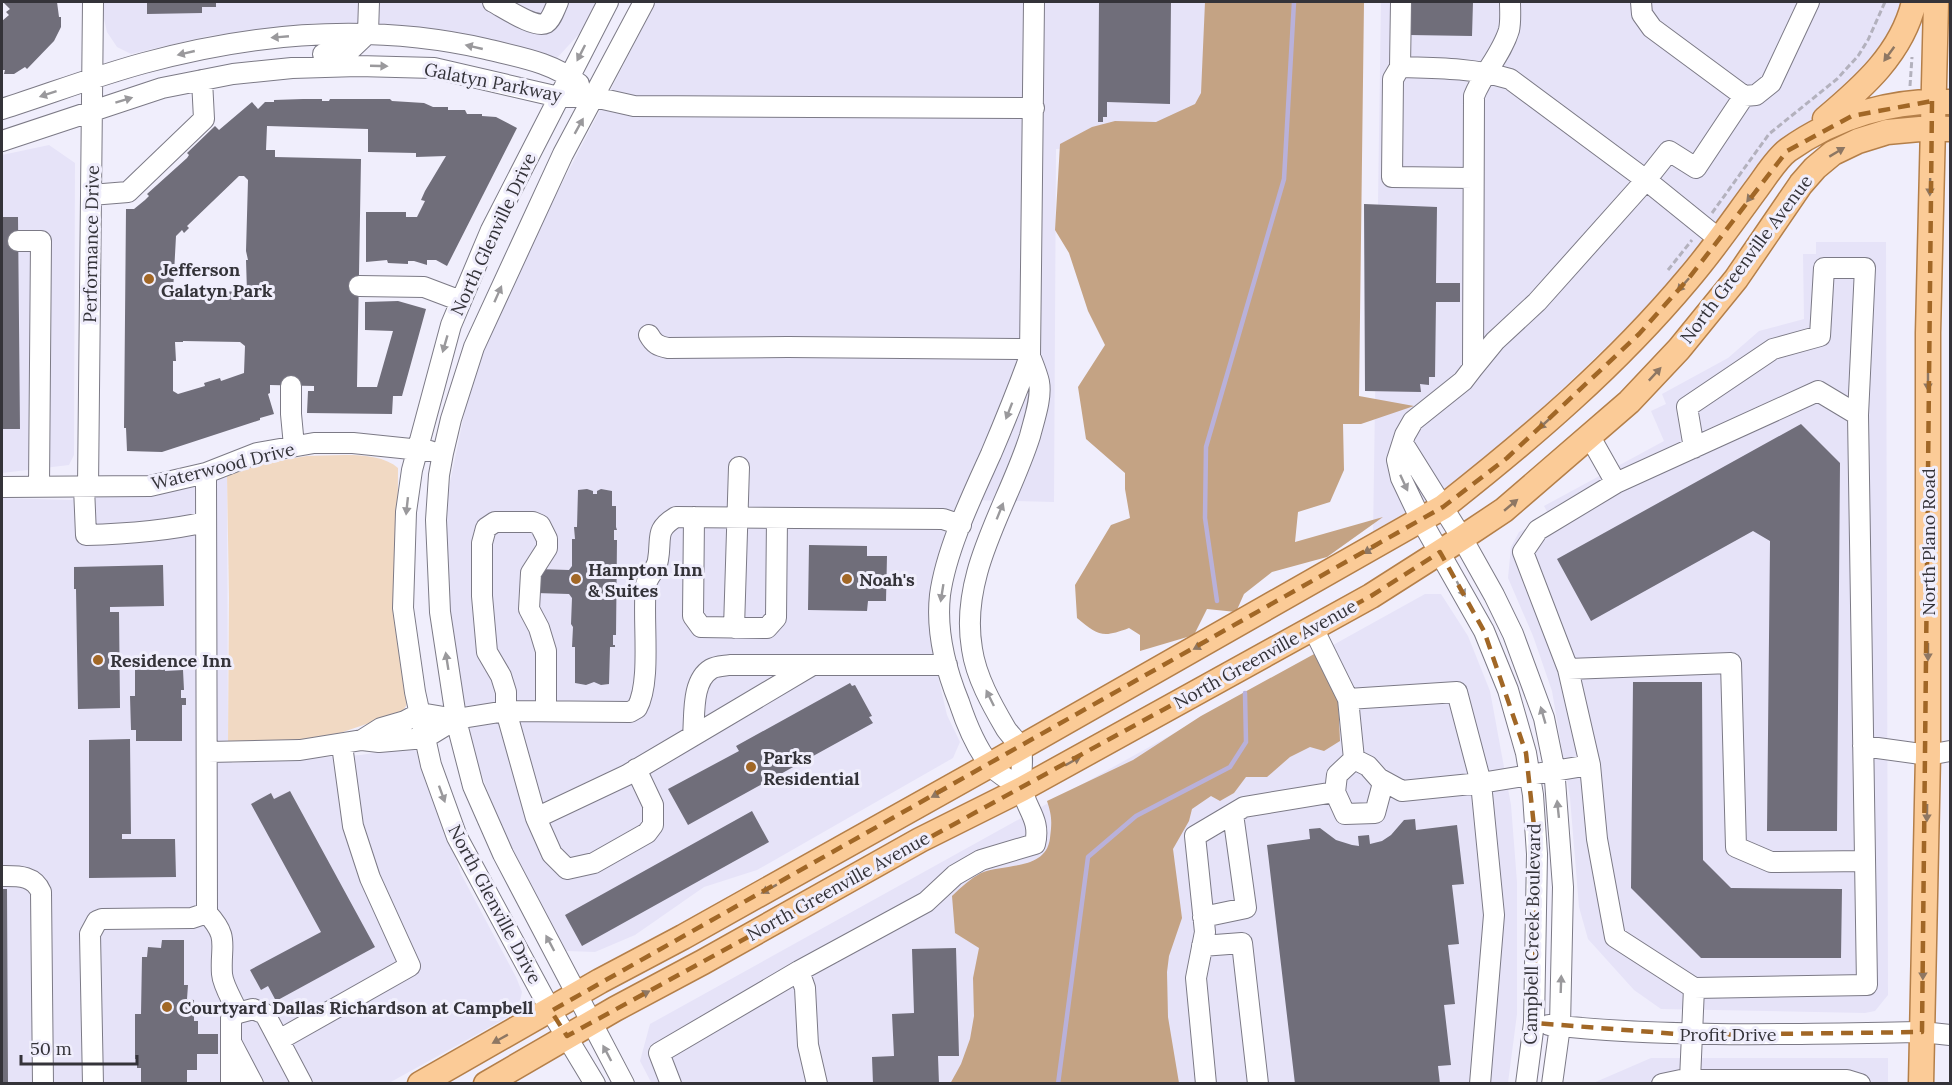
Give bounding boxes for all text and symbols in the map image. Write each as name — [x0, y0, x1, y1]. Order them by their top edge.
one-way arrow — [271, 32, 290, 42]
one-way arrow — [465, 41, 483, 51]
one-way arrow — [576, 45, 586, 62]
one-way arrow — [1884, 47, 1896, 62]
one-way arrow — [176, 48, 195, 58]
street label: Galatyn Parkway — [422, 57, 564, 107]
one-way arrow — [369, 62, 388, 71]
one-way arrow — [39, 90, 57, 100]
one-way arrow — [115, 95, 133, 104]
one-way arrow — [574, 117, 584, 134]
one-way arrow — [1829, 147, 1846, 157]
street label: North Glenville Drive — [445, 149, 541, 319]
street label: Performance Drive — [78, 165, 104, 323]
street label: North Greenville Avenue — [1675, 170, 1817, 348]
one-way arrow — [1926, 177, 1935, 196]
one-way arrow — [1746, 186, 1758, 202]
place label: Jefferson Galatyn Park — [161, 258, 273, 302]
marker: Jefferson Galatyn Park — [142, 272, 156, 286]
one-way arrow — [1677, 277, 1690, 292]
one-way arrow — [494, 285, 503, 302]
one-way arrow — [440, 335, 449, 353]
one-way arrow — [1648, 367, 1662, 382]
one-way arrow — [1923, 372, 1933, 391]
one-way arrow — [1004, 402, 1014, 420]
one-way arrow — [1538, 416, 1553, 429]
street label: Waterwood Drive — [149, 437, 297, 495]
street label: North Plano Road — [1917, 468, 1940, 616]
one-way arrow — [1400, 475, 1409, 492]
one-way arrow — [402, 497, 412, 516]
one-way arrow — [1503, 499, 1518, 512]
one-way arrow — [995, 502, 1005, 520]
one-way arrow — [1362, 544, 1379, 554]
place label: Hampton Inn & Suites — [588, 558, 703, 602]
place label: Noah's — [859, 568, 915, 591]
marker: Hampton Inn & Suites — [569, 572, 583, 586]
marker: Noah's — [840, 572, 854, 586]
one-way arrow — [1456, 581, 1466, 598]
one-way arrow — [937, 584, 946, 603]
street label: North Greenville Avenue — [1170, 594, 1361, 714]
one-way arrow — [1193, 640, 1209, 651]
one-way arrow — [1923, 642, 1933, 661]
place label: Residence Inn — [110, 649, 232, 672]
one-way arrow — [443, 651, 452, 670]
marker: Residence Inn — [91, 653, 105, 667]
one-way arrow — [985, 689, 995, 707]
one-way arrow — [1537, 706, 1547, 724]
place label: Parks Residential — [763, 746, 860, 790]
one-way arrow — [1065, 755, 1081, 766]
marker: Parks Residential — [744, 760, 758, 774]
one-way arrow — [437, 785, 447, 803]
one-way arrow — [930, 788, 947, 798]
one-way arrow — [1553, 800, 1563, 819]
one-way arrow — [1922, 804, 1931, 823]
street label: North Glenville Drive — [443, 820, 547, 988]
street label: Campbell Creek Boulevard — [1519, 823, 1545, 1045]
street label: North Greenville Avenue — [743, 826, 934, 946]
one-way arrow — [760, 884, 777, 894]
one-way arrow — [545, 935, 555, 952]
one-way arrow — [1918, 961, 1928, 980]
one-way arrow — [1557, 974, 1566, 993]
one-way arrow — [633, 990, 651, 1000]
place label: Courtyard Dallas Richardson at Campbell — [179, 996, 534, 1019]
marker: Courtyard Dallas Richardson at Campbell — [160, 1000, 174, 1014]
street label: Profit Drive — [1679, 1023, 1777, 1046]
scale bar — [21, 1028, 136, 1066]
one-way arrow — [491, 1034, 508, 1044]
text: 50 m — [30, 1037, 72, 1060]
one-way arrow — [602, 1044, 612, 1061]

